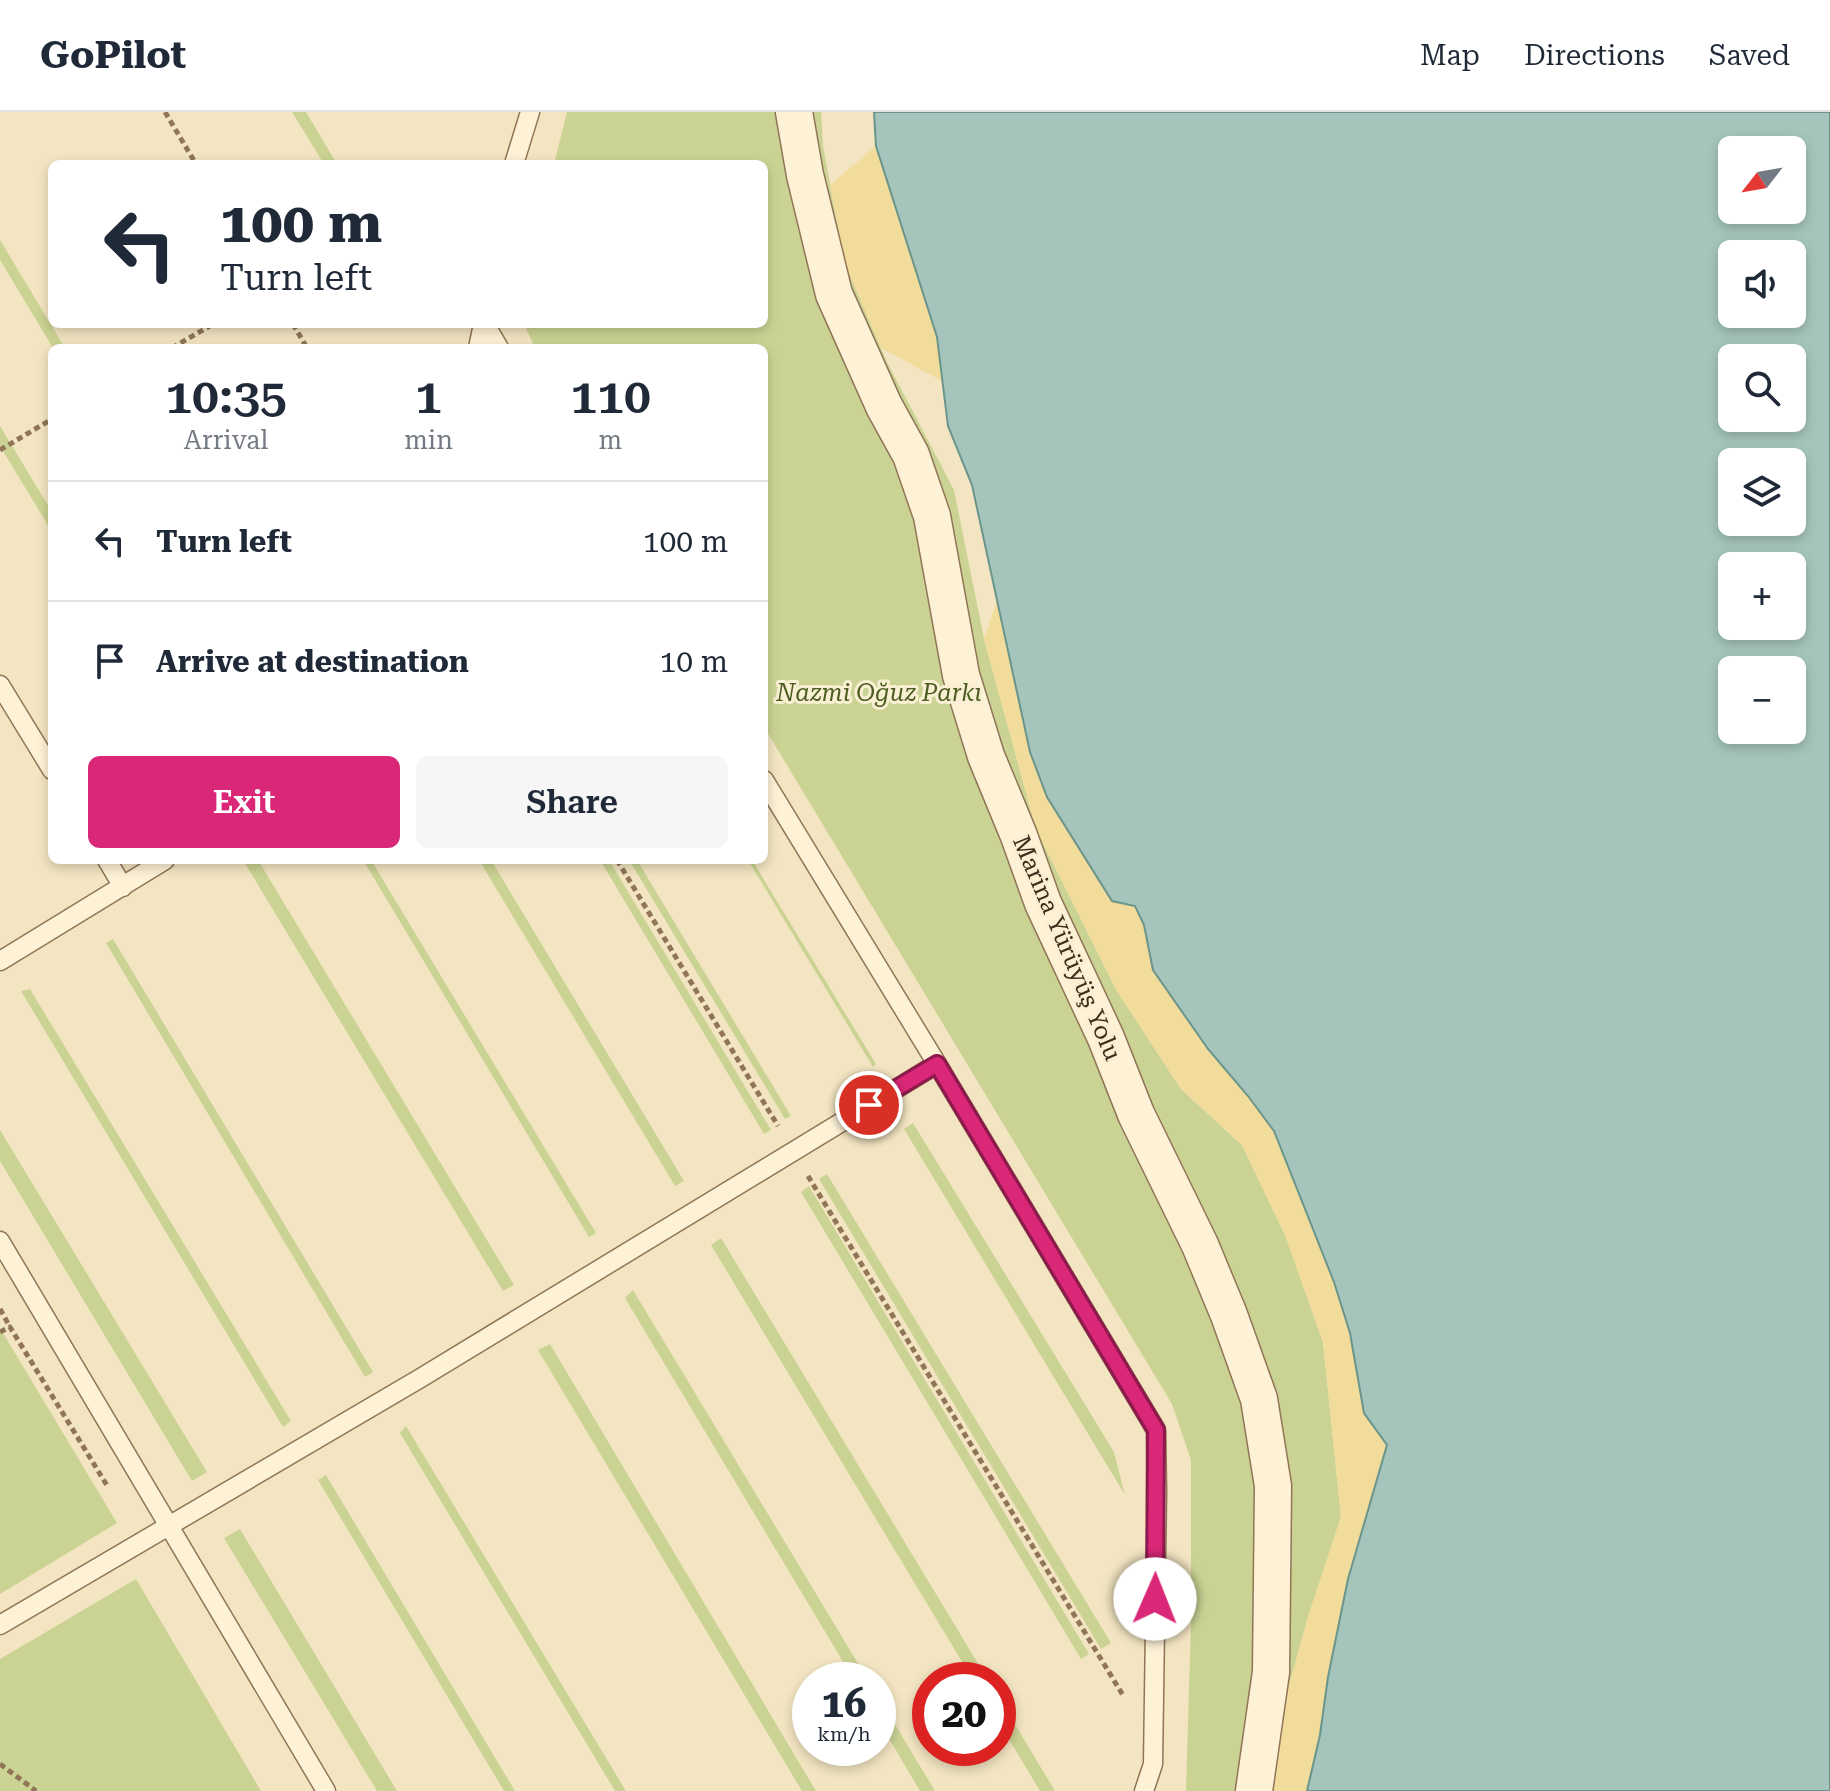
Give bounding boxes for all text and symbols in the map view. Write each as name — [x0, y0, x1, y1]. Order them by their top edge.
text: GoPilot — [40, 33, 186, 77]
text: Map — [1420, 39, 1480, 72]
text: Directions — [1524, 39, 1665, 72]
text: Saved — [1709, 39, 1790, 72]
north arrow — [1718, 136, 1806, 224]
map controls — [1718, 136, 1806, 744]
text: 100 m — [220, 190, 382, 256]
icon: left — [88, 192, 192, 296]
button: sound — [1718, 240, 1806, 328]
text: Turn left — [220, 257, 372, 299]
button: search — [1718, 344, 1806, 432]
text: 10:35 — [165, 369, 287, 425]
text: 1 — [415, 369, 442, 425]
text: 110 — [570, 369, 651, 425]
text: Arrival — [184, 425, 268, 455]
text: min — [404, 425, 453, 455]
text: m — [599, 425, 622, 455]
button: layers — [1718, 448, 1806, 536]
icon: left — [88, 519, 132, 563]
text: Turn left — [156, 524, 292, 559]
text: 100 m — [643, 524, 728, 559]
button: + — [1718, 552, 1806, 640]
icon: arrive — [88, 639, 132, 683]
text: Arrive at destination — [156, 644, 469, 679]
text: 10 m — [659, 644, 728, 679]
button: − — [1718, 656, 1806, 744]
park label: Nazmi Oğuz Parkı — [775, 679, 982, 707]
button: Exit — [88, 756, 400, 848]
button: Share — [416, 756, 728, 848]
street label: Marina Yürüyüş Yolu — [1007, 831, 1127, 1065]
pin — [835, 1071, 903, 1139]
icon: arrive — [847, 1083, 891, 1127]
position arrow — [1113, 1557, 1197, 1641]
speed limit sign: 20 — [912, 1662, 1016, 1766]
text: 16 — [822, 1680, 866, 1727]
text: km/h — [817, 1722, 871, 1746]

